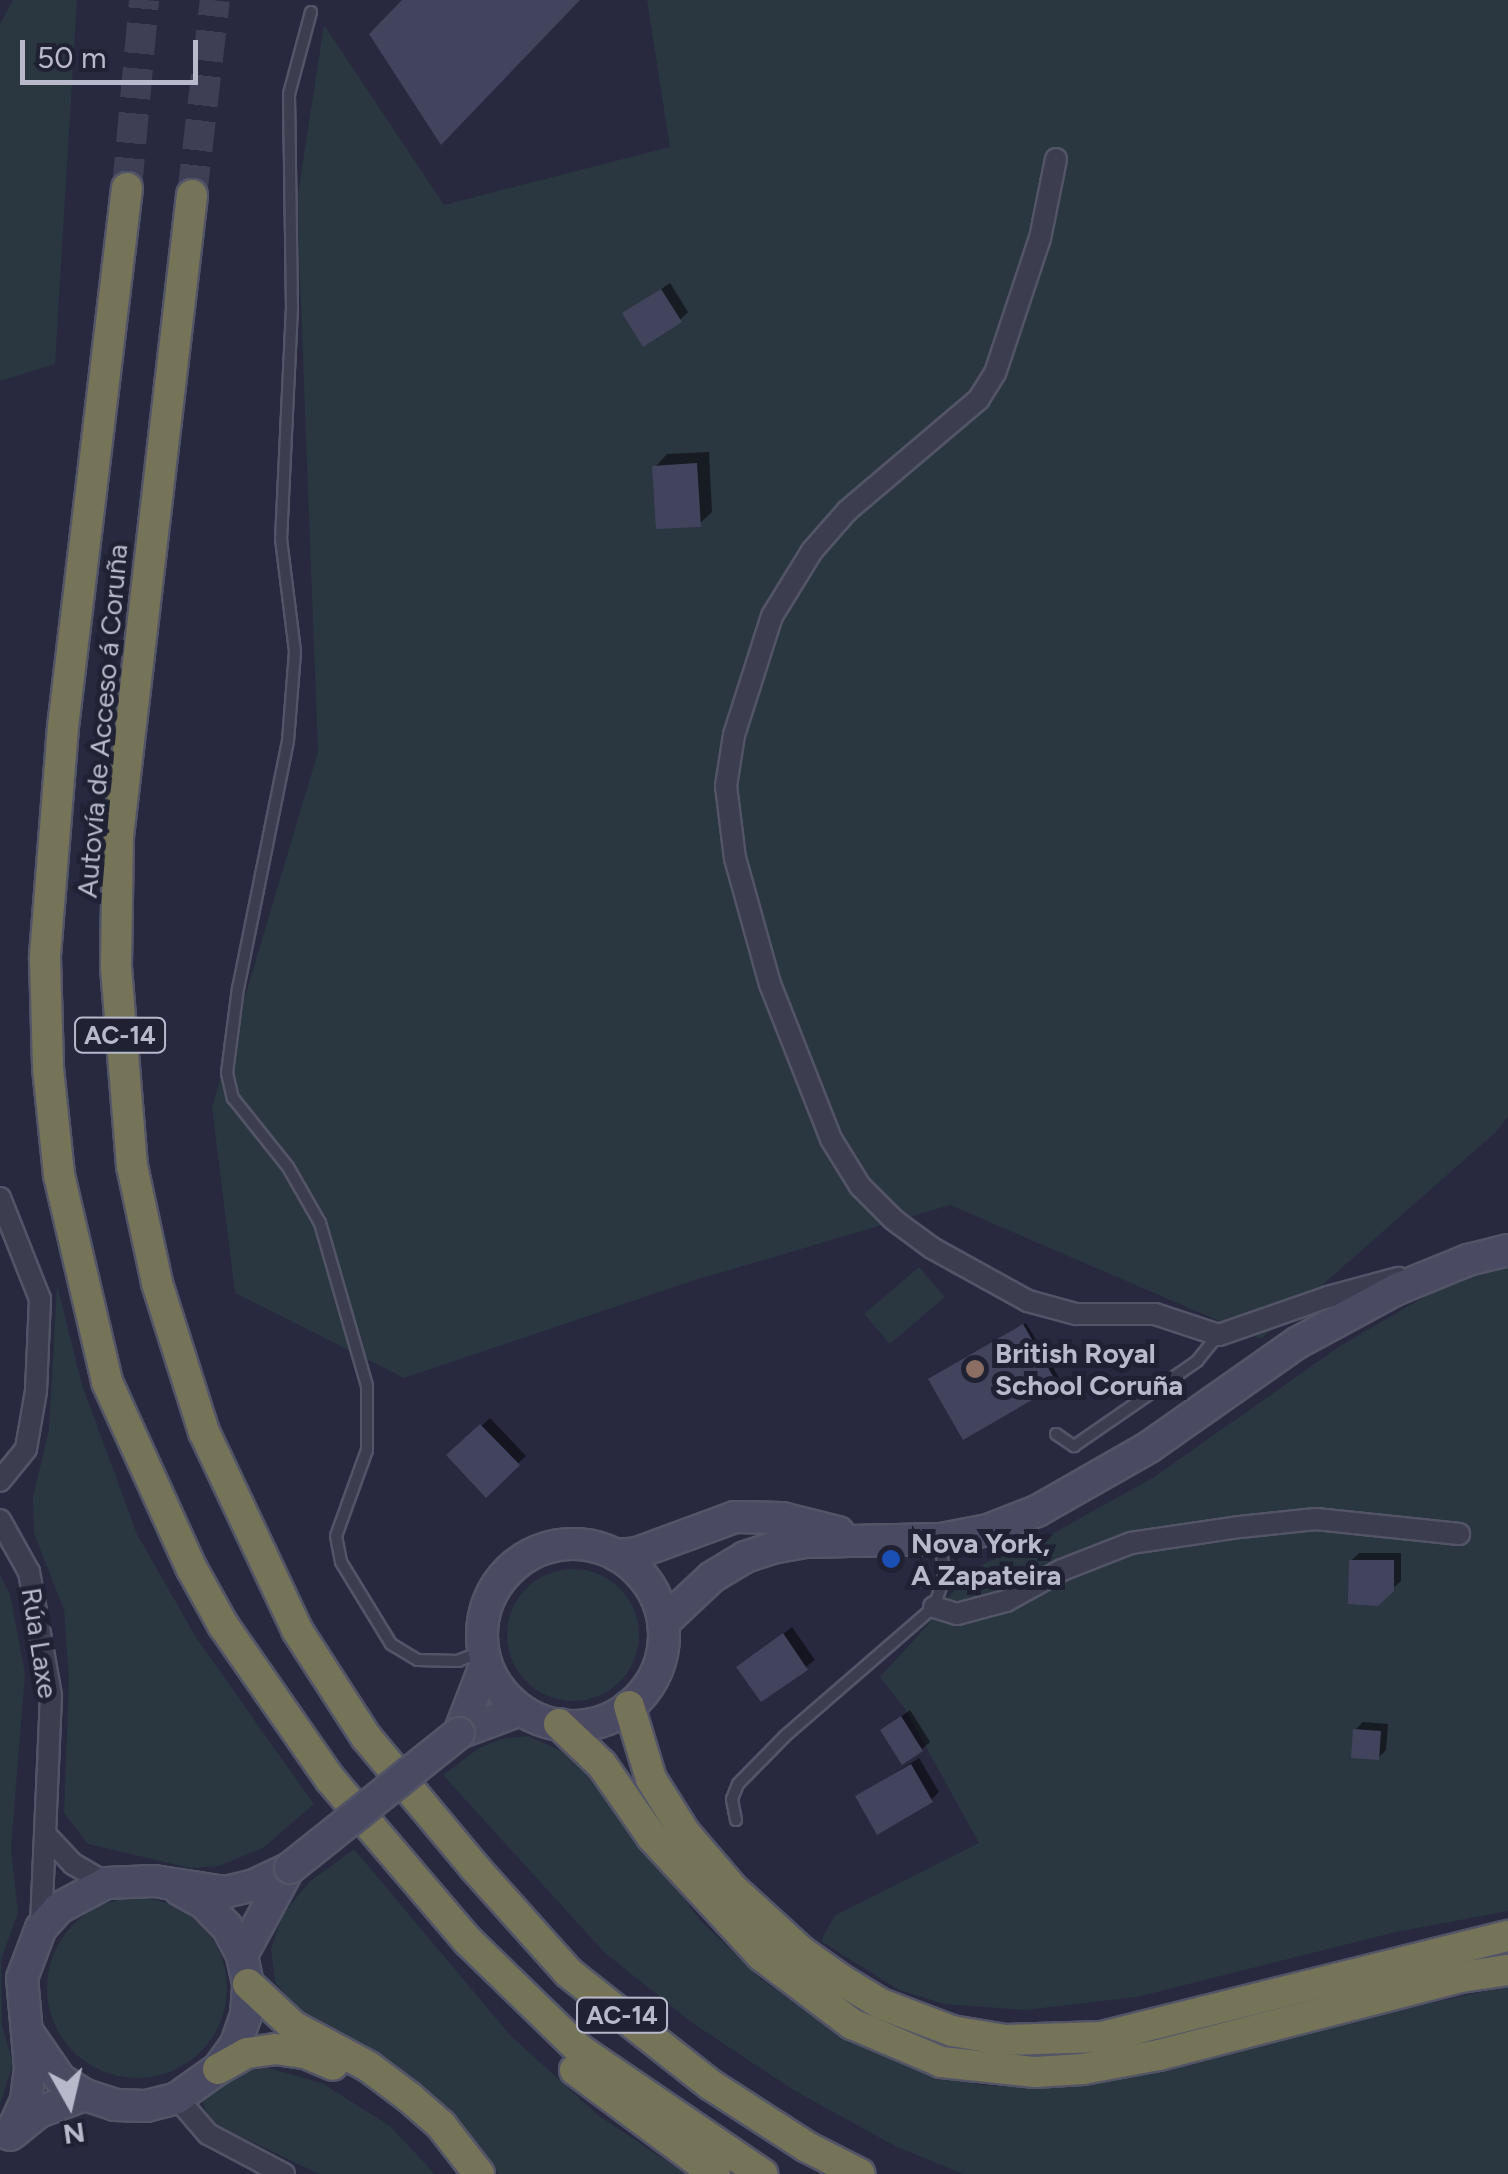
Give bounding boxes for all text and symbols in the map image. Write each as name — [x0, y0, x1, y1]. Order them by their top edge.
scale bar — [25, 20, 202, 82]
text: 50 m — [37, 39, 106, 76]
street label: Autovía de Acceso á Coruña — [70, 543, 134, 899]
road number: AC-14 — [72, 1015, 168, 1055]
place label: British Royal School Coruña — [995, 1336, 1183, 1402]
marker: British Royal School Coruña — [964, 1358, 986, 1380]
place label: Nova York, A Zapateira — [911, 1526, 1061, 1592]
marker: Nova York, A Zapateira — [880, 1548, 902, 1570]
street label: Rúa Laxe — [15, 1585, 65, 1701]
road number: AC-14 — [574, 1995, 670, 2035]
north arrow — [20, 2054, 120, 2154]
text: N — [61, 2115, 87, 2152]

